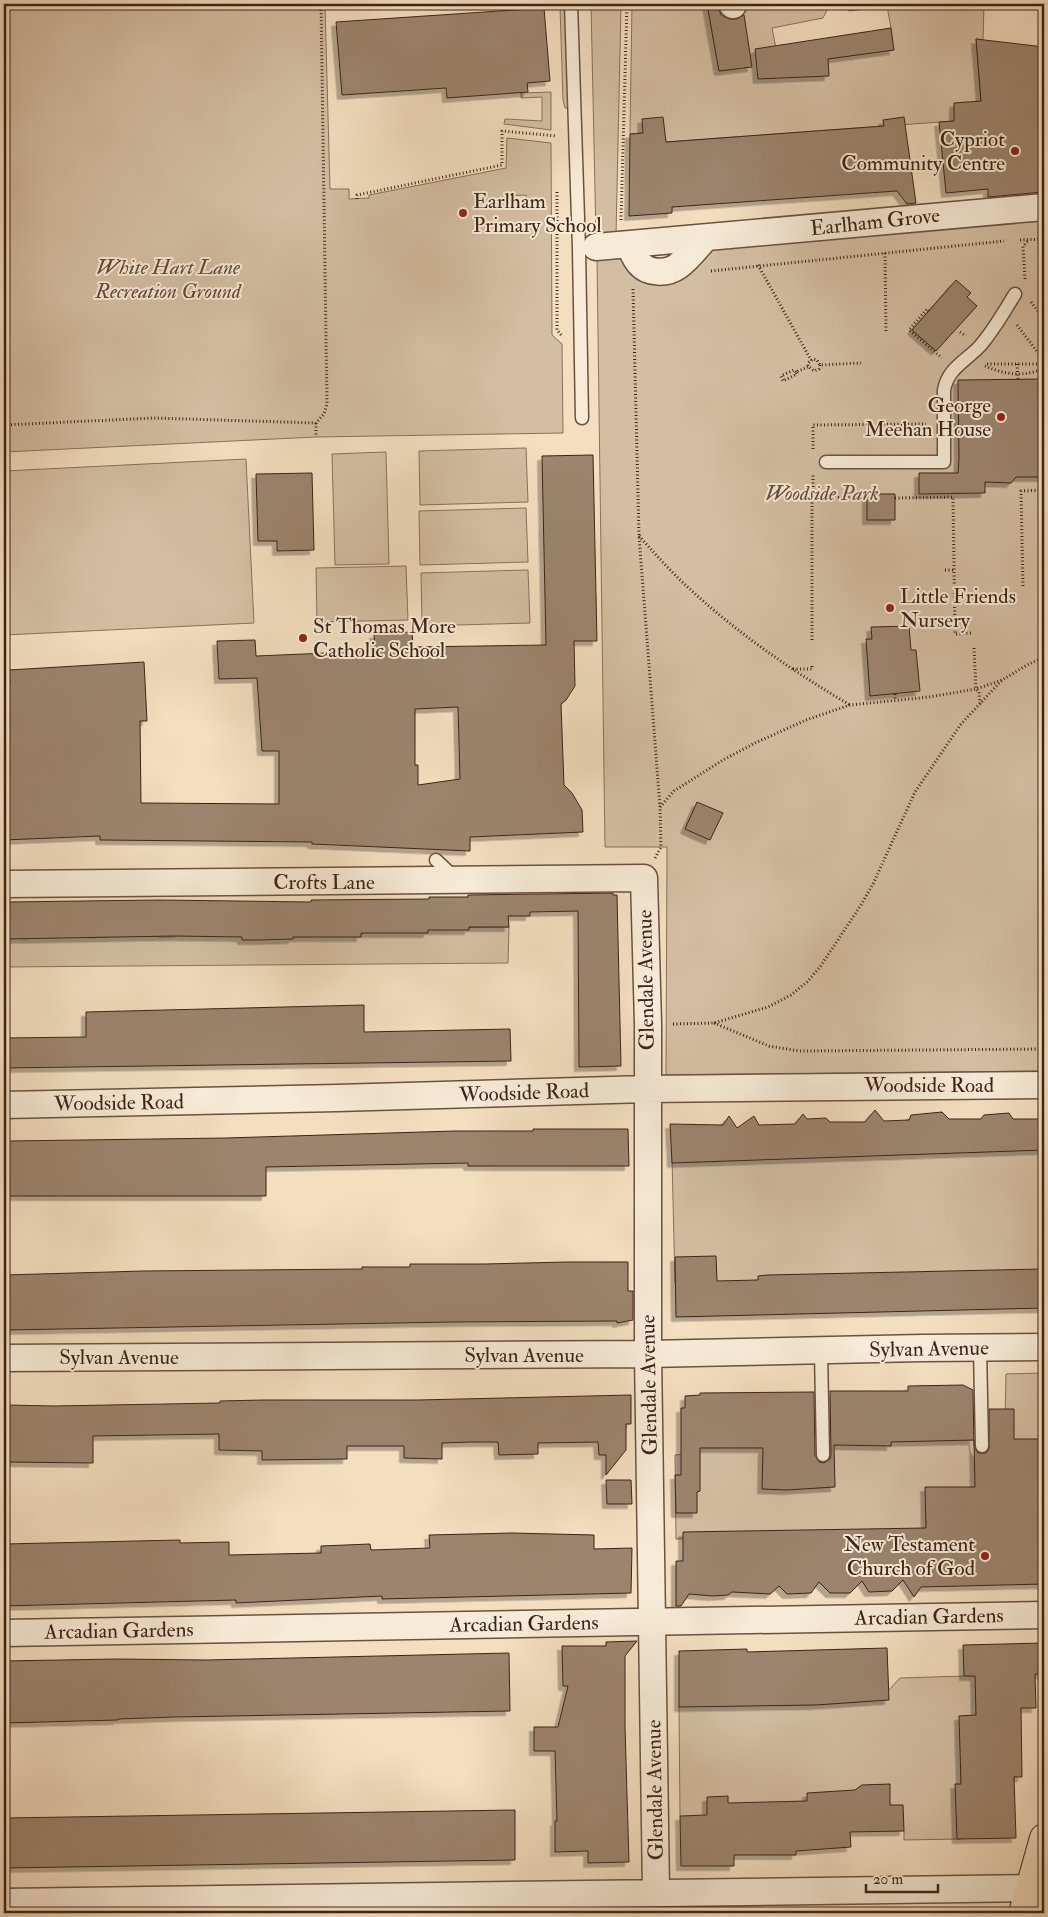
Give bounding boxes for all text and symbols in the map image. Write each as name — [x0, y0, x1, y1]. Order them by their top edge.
place label: Cypriot Community Centre — [841, 126, 1005, 177]
marker: Cypriot Community Centre — [1009, 145, 1021, 157]
place label: Earlham Primary School — [473, 188, 602, 239]
street label: Earlham Grove — [809, 202, 941, 242]
marker: Earlham Primary School — [457, 207, 469, 219]
park label: White Hart Lane Recreation Ground — [94, 254, 242, 305]
place label: George Meehan House — [865, 392, 991, 443]
marker: George Meehan House — [995, 411, 1007, 423]
park label: Woodside Park — [765, 480, 879, 507]
place label: Little Friends Nursery — [900, 583, 1016, 634]
marker: Little Friends Nursery — [884, 602, 896, 614]
place label: St Thomas More Catholic School — [313, 613, 456, 664]
marker: St Thomas More Catholic School — [297, 632, 309, 644]
street label: Crofts Lane — [273, 869, 375, 896]
street label: Glendale Avenue — [631, 909, 661, 1051]
street label: Woodside Road — [863, 1072, 995, 1099]
street label: Woodside Road — [457, 1077, 590, 1109]
street label: Woodside Road — [53, 1088, 185, 1118]
street label: Glendale Avenue — [634, 1314, 664, 1456]
street label: Sylvan Avenue — [869, 1334, 989, 1364]
street label: Sylvan Avenue — [464, 1342, 584, 1369]
street label: Sylvan Avenue — [59, 1344, 179, 1371]
place label: New Testament Church of God — [844, 1531, 976, 1582]
marker: New Testament Church of God — [979, 1550, 991, 1562]
street label: Arcadian Gardens — [853, 1602, 1004, 1632]
street label: Arcadian Gardens — [448, 1609, 599, 1639]
street label: Arcadian Gardens — [43, 1616, 194, 1646]
street label: Glendale Avenue — [640, 1719, 670, 1861]
scale bar — [866, 1862, 938, 1894]
text: 20 m — [873, 1870, 903, 1889]

